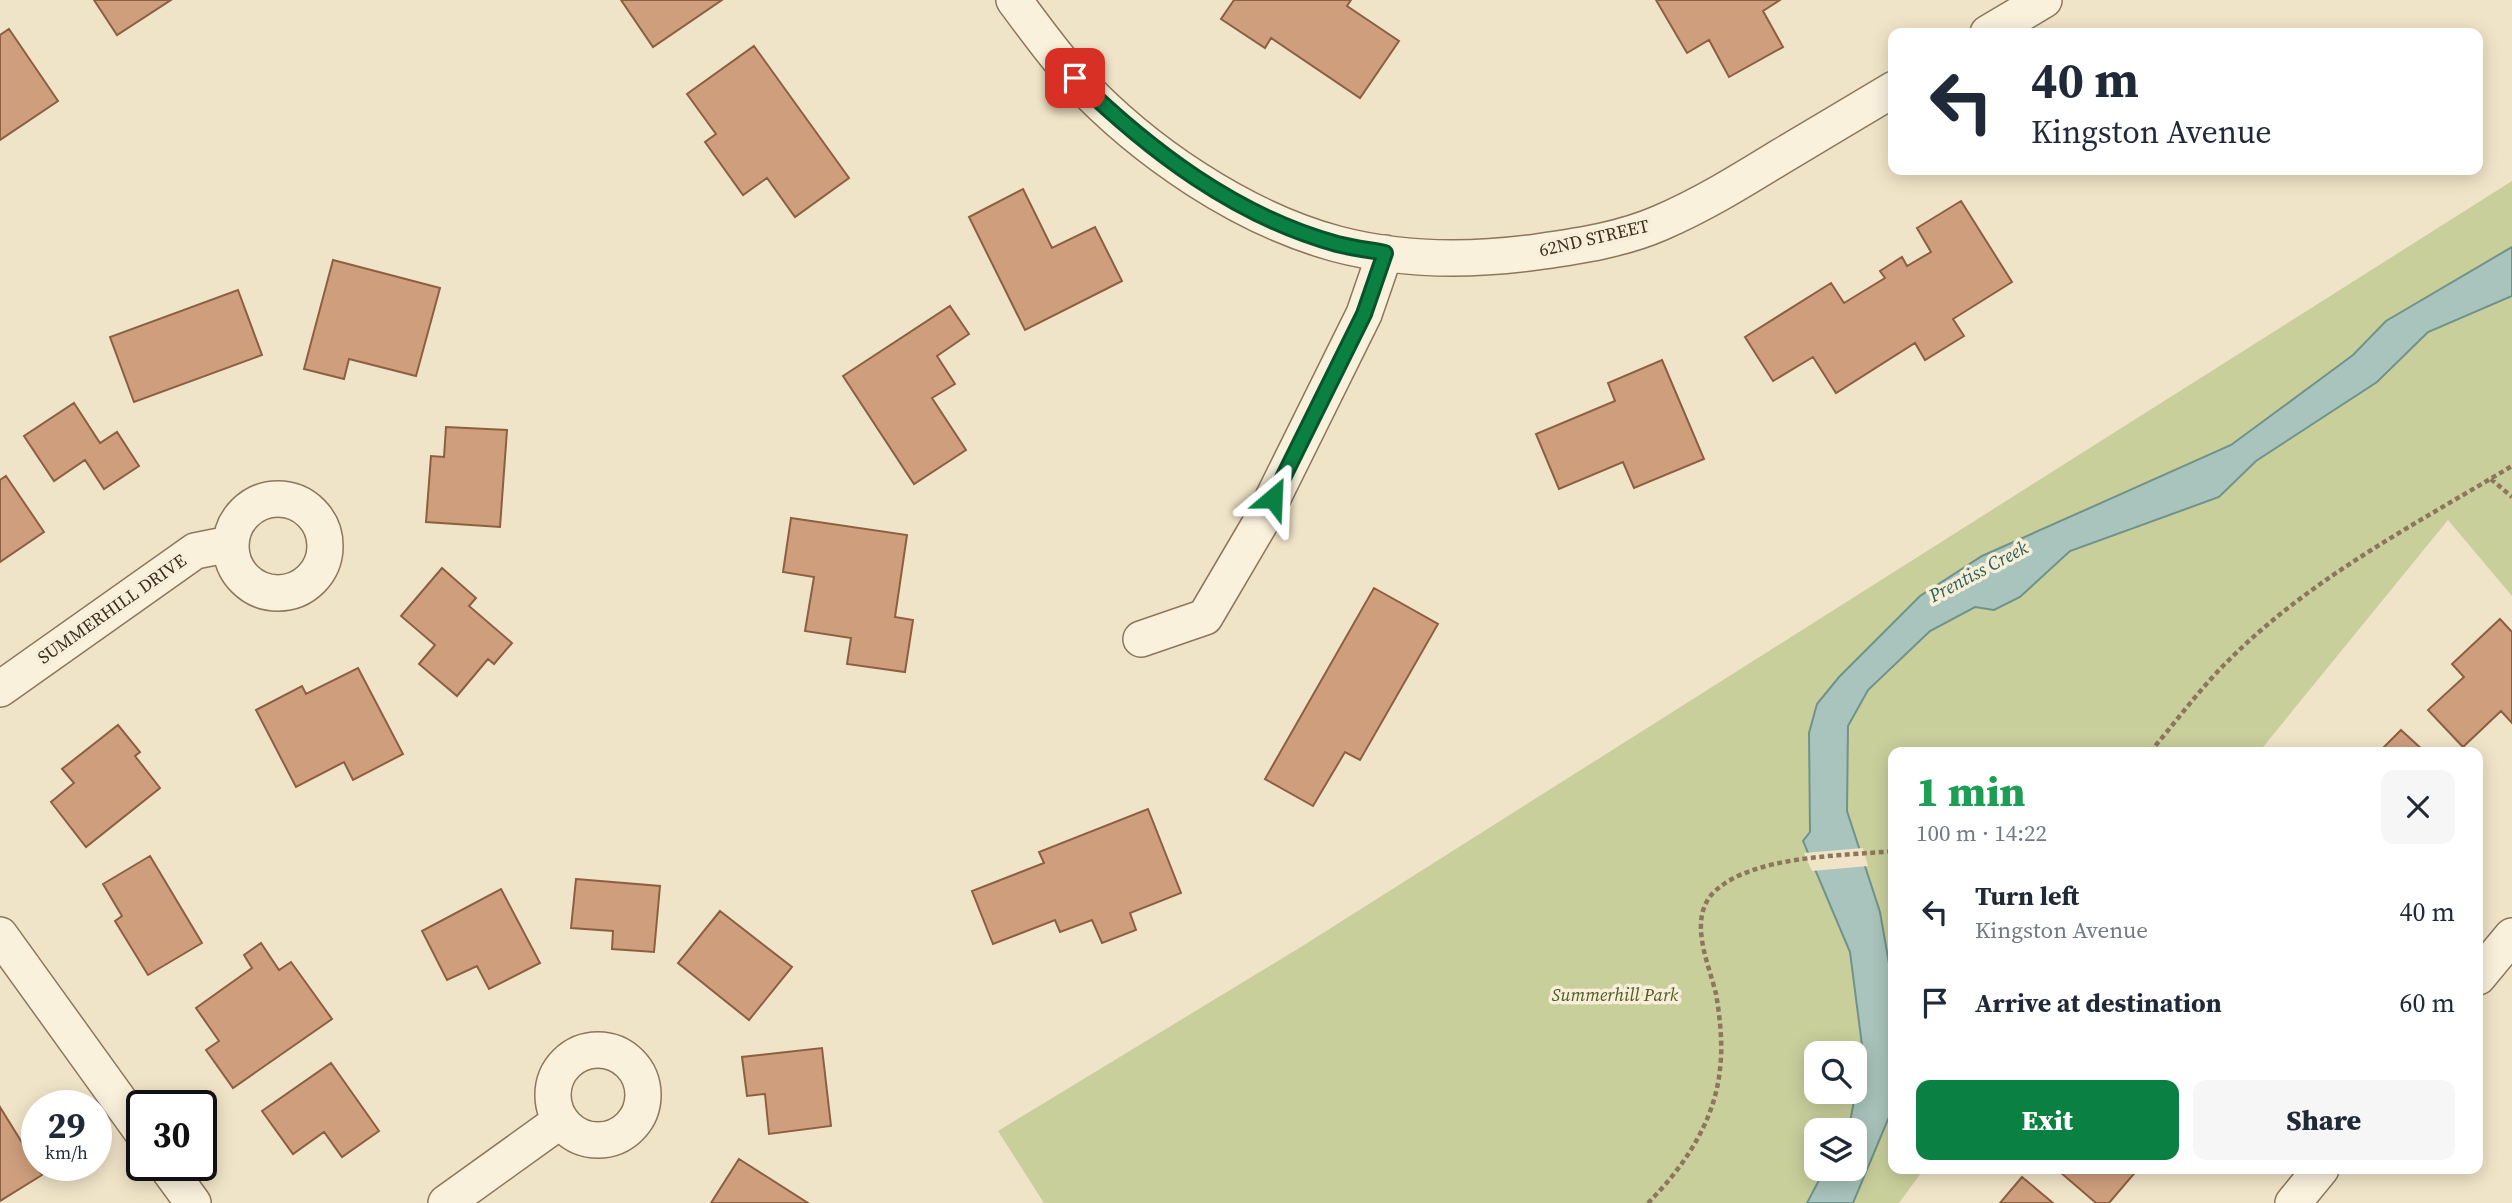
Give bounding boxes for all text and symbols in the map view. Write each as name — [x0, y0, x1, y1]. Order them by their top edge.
text: 40 m — [2031, 46, 2139, 113]
pin — [1045, 48, 1105, 108]
icon: left — [1916, 56, 2007, 147]
icon: arrive — [1056, 59, 1094, 97]
text: Kingston Avenue — [2031, 110, 2272, 154]
street label: 62ND STREET — [1536, 213, 1651, 262]
position arrow — [1236, 461, 1310, 535]
water label: Prentiss Creek — [1923, 534, 2032, 609]
street label: SUMMERHILL DRIVE — [32, 548, 191, 669]
text: 1 min — [1916, 762, 2026, 820]
button: close — [2381, 770, 2455, 844]
text: 100 m · 14:22 — [1916, 817, 2047, 849]
text: Turn left — [1975, 878, 2079, 914]
icon: left — [1916, 893, 1954, 931]
text: 40 m — [2400, 894, 2455, 930]
text: Kingston Avenue — [1975, 914, 2148, 946]
park label: Summerhill Park — [1552, 982, 1679, 1007]
icon: arrive — [1916, 984, 1954, 1022]
text: Arrive at destination — [1975, 985, 2222, 1021]
text: 60 m — [2400, 985, 2455, 1021]
map controls — [1804, 1041, 1867, 1181]
button: search — [1804, 1041, 1867, 1104]
button: Exit — [1916, 1080, 2179, 1160]
button: Share — [2193, 1080, 2455, 1160]
speed limit sign: 30 — [126, 1090, 217, 1181]
text: 29 — [48, 1102, 85, 1150]
button: layers — [1804, 1118, 1867, 1181]
text: km/h — [45, 1140, 88, 1165]

